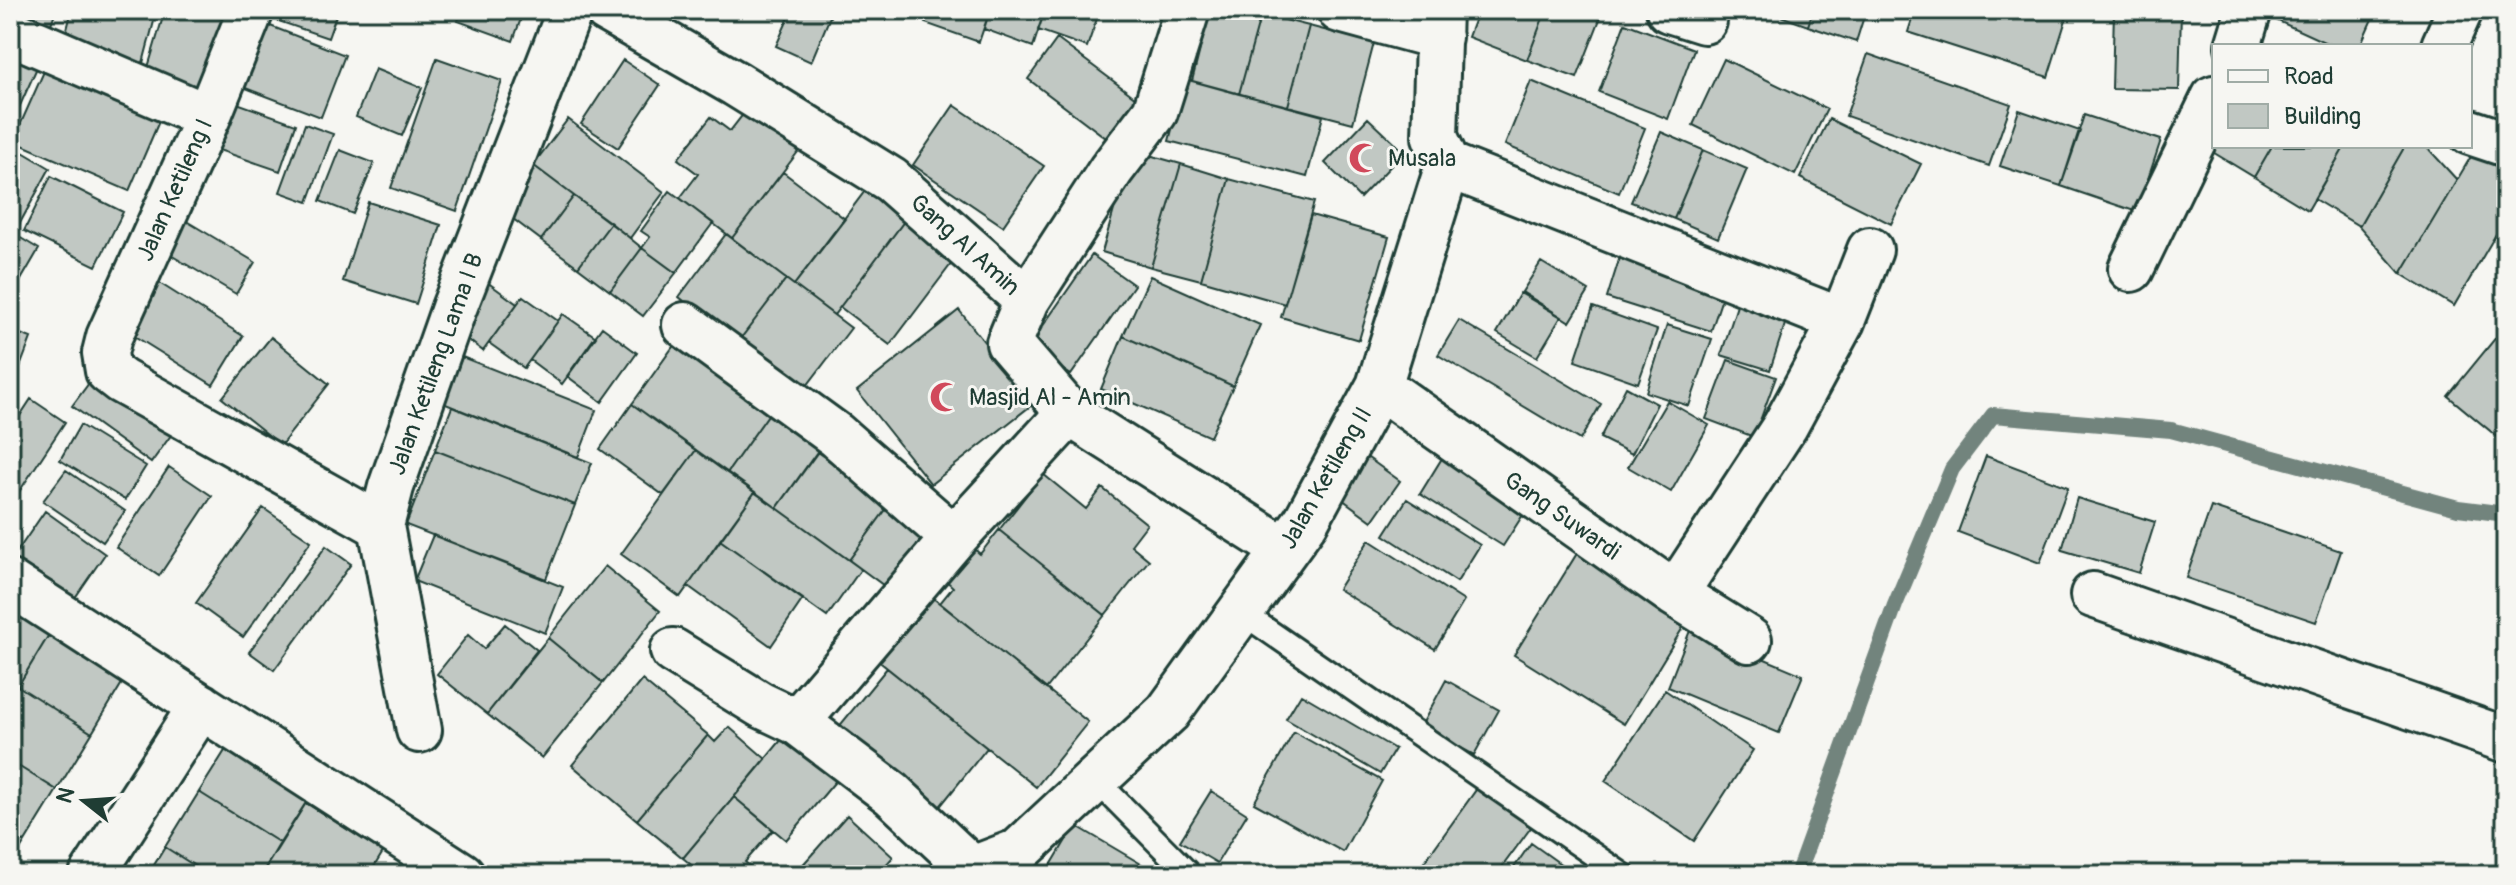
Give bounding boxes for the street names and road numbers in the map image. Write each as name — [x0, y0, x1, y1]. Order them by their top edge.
street label: Jalan Ketileng I — [131, 114, 219, 266]
street label: Gang Al Amin — [904, 188, 1026, 302]
street label: Jalan Ketileng Lama I B — [382, 249, 490, 479]
street label: Jalan Ketileng II — [1274, 402, 1378, 554]
street label: Gang Suwardi — [1498, 465, 1626, 567]

